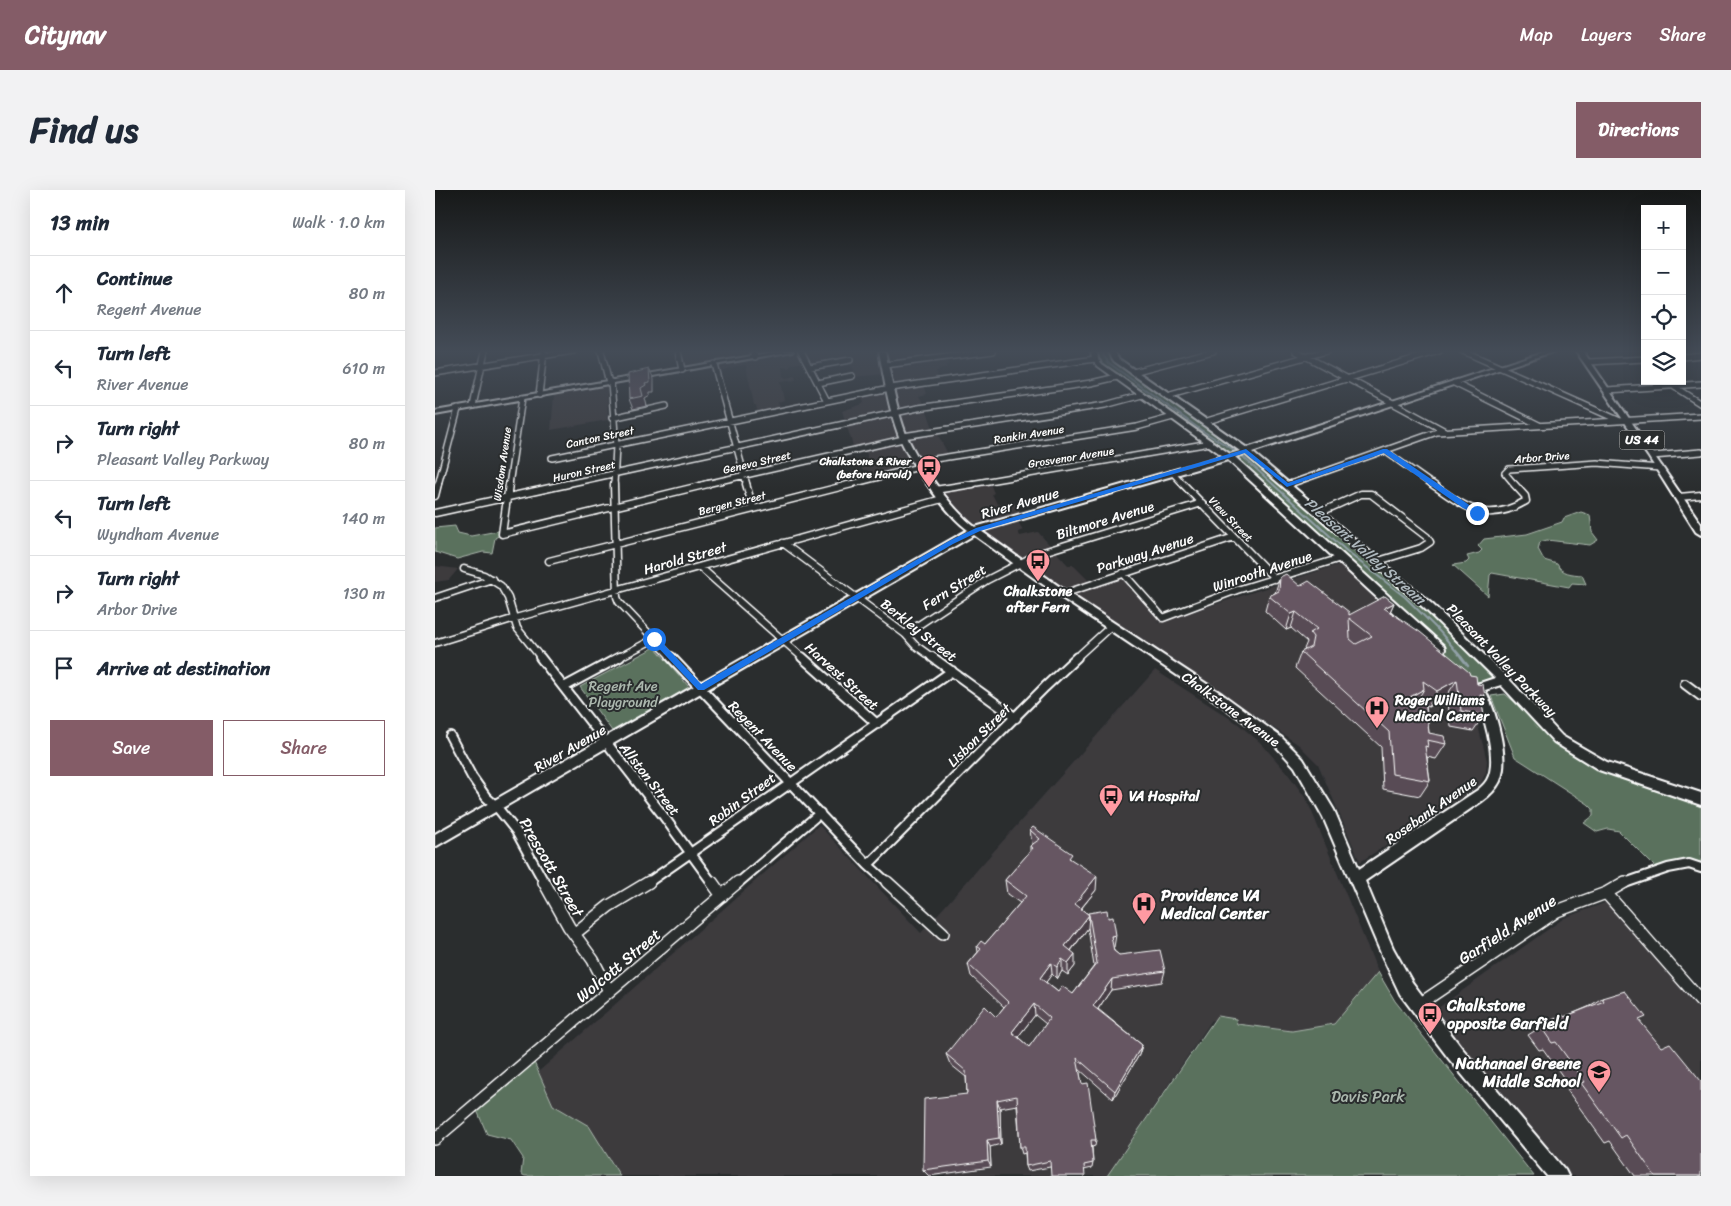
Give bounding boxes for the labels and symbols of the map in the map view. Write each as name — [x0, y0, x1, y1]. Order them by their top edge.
street label: Rankin Avenue — [993, 420, 1066, 449]
street label: Canton Street — [564, 421, 636, 454]
street label: Wisdom Avenue — [488, 426, 517, 502]
road number: US 44 — [1619, 430, 1665, 450]
street label: Grosvenor Avenue — [1027, 441, 1116, 474]
street label: Geneva Street — [721, 445, 793, 480]
street label: Arbor Drive — [1513, 446, 1571, 469]
place label: Chalkstone & River (before Harold) — [818, 452, 912, 484]
bus stop icon: Chalkstone & River (before Harold) — [916, 454, 942, 488]
street label: Huron Street — [551, 455, 618, 488]
street label: River Avenue — [978, 480, 1062, 527]
street label: Bergen Street — [696, 486, 768, 521]
water label: Pleasant Valley Stream — [1299, 491, 1433, 612]
street label: View Street — [1204, 492, 1258, 547]
street label: Biltmore Avenue — [1053, 494, 1158, 547]
route end — [1466, 502, 1489, 525]
street label: Parkway Avenue — [1093, 526, 1197, 581]
street label: Harold Street — [641, 534, 731, 582]
street label: Winrooth Avenue — [1209, 544, 1315, 599]
bus stop icon: Chalkstone after Fern — [1025, 548, 1051, 582]
street label: Fern Street — [917, 558, 992, 617]
place label: Chalkstone after Fern — [1003, 579, 1073, 620]
street label: Berkley Street — [875, 592, 963, 669]
street label: Pleasant Valley Parkway — [1440, 597, 1563, 724]
route start — [643, 628, 666, 651]
street label: Harvest Street — [799, 636, 885, 717]
street label: Chalkstone Avenue — [1176, 665, 1286, 754]
park label: Regent Ave Playground — [588, 674, 659, 715]
place label: Roger Williams Medical Center — [1394, 688, 1490, 729]
street label: Regent Avenue — [722, 695, 803, 778]
hospital icon: Roger Williams Medical Center — [1364, 695, 1390, 729]
street label: Lisbon Street — [941, 696, 1018, 773]
street label: River Avenue — [529, 718, 611, 779]
street label: Allston Street — [612, 736, 686, 822]
street label: Robin Street — [703, 766, 781, 833]
street label: Rosebank Avenue — [1380, 769, 1483, 851]
bus stop icon: VA Hospital — [1098, 783, 1124, 817]
place label: VA Hospital — [1129, 784, 1200, 809]
street label: Prescott Street — [511, 812, 592, 923]
place label: Providence VA Medical Center — [1160, 881, 1270, 928]
street label: Garfield Avenue — [1452, 887, 1562, 972]
hospital icon: Providence VA Medical Center — [1131, 891, 1157, 925]
street label: Wolcott Street — [569, 921, 668, 1010]
place label: Chalkstone opposite Garfield — [1446, 991, 1569, 1038]
bus stop icon: Chalkstone opposite Garfield — [1417, 1001, 1443, 1035]
place label: Nathanael Greene Middle School — [1454, 1049, 1582, 1096]
school or university icon: Nathanael Greene Middle School — [1586, 1059, 1612, 1093]
park label: Davis Park — [1331, 1082, 1405, 1111]

